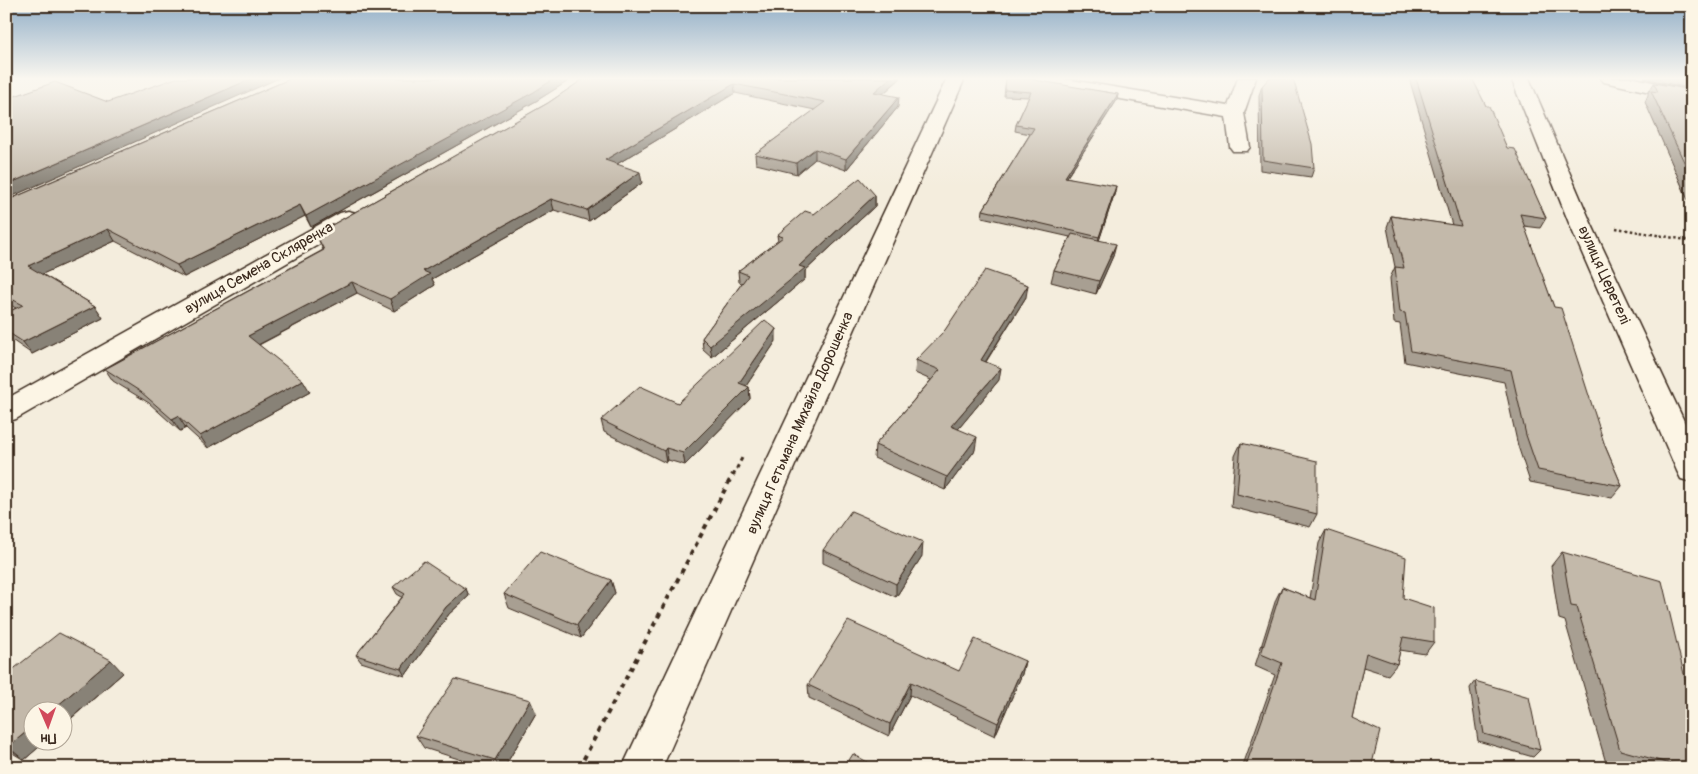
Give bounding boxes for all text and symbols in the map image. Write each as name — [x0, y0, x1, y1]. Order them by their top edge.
street label: вулиця Семена Скляренка — [181, 218, 337, 318]
street label: вулиця Церетелі — [1574, 223, 1634, 328]
street label: вулиця Гетьмана Михайла Дорошенка — [742, 309, 858, 537]
north arrow — [22, 702, 72, 752]
text: Пн — [40, 730, 56, 747]

